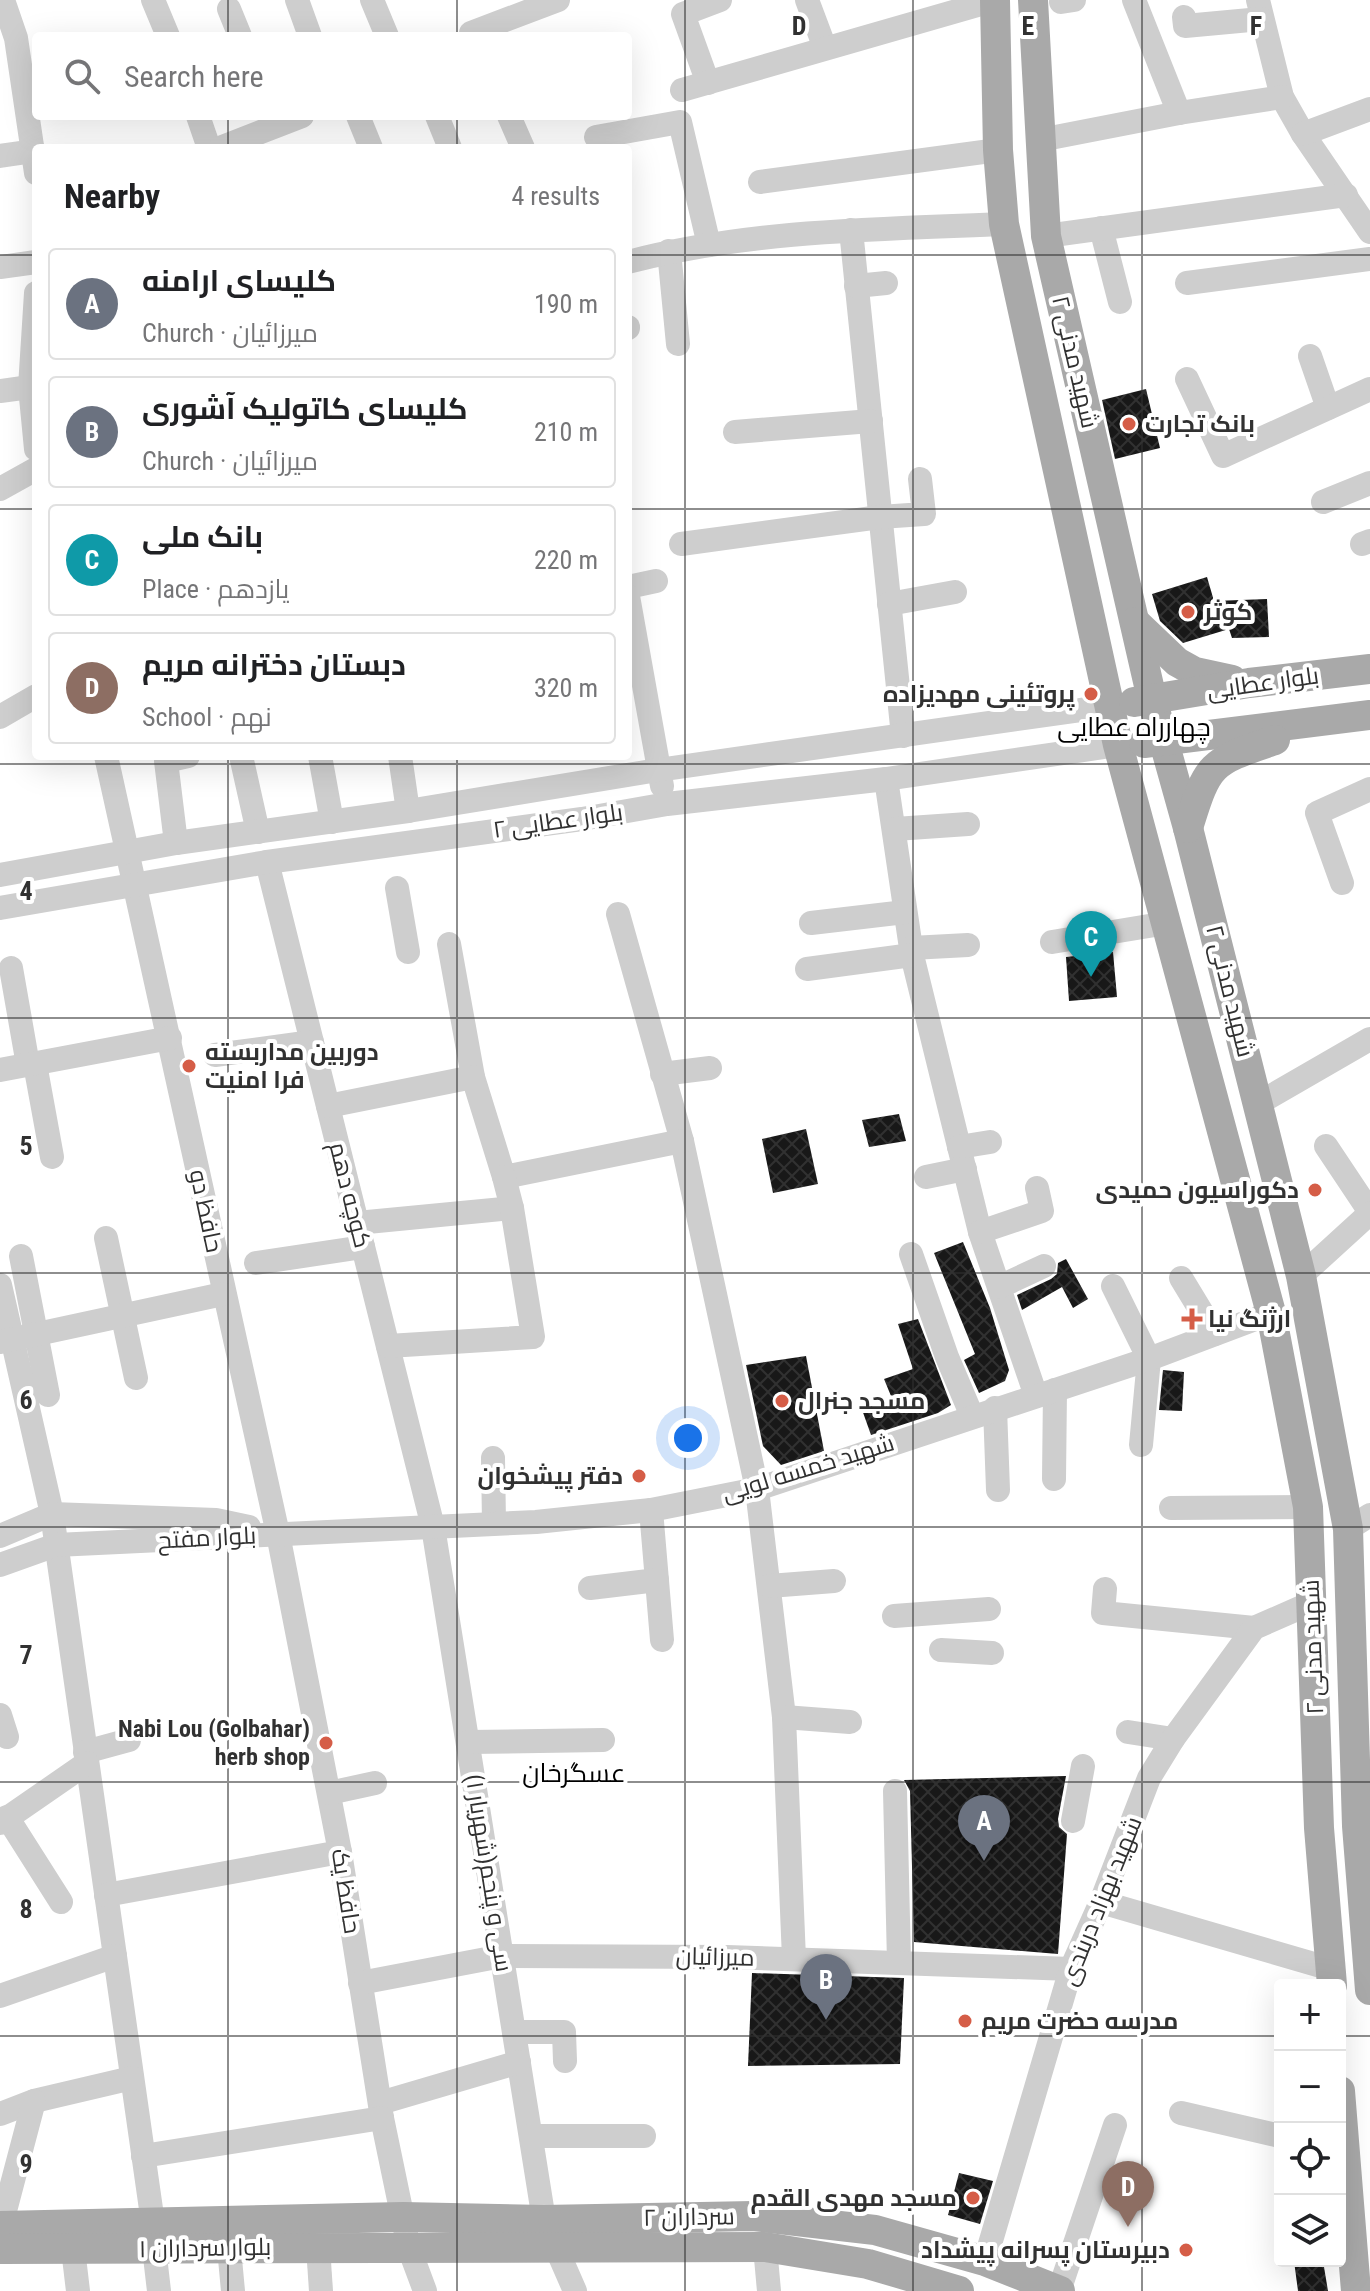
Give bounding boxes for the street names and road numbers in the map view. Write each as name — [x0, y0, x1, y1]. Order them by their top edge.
street label: شهید مدنی ۲ — [1046, 293, 1104, 431]
street label: بلوار عطایی — [1205, 661, 1321, 705]
street label: بلوار عطایی ۲ — [491, 798, 625, 844]
street label: شهید مدنی ۲ — [1200, 922, 1260, 1060]
street label: کوچه دهم — [321, 1139, 377, 1251]
street label: حافظ دو — [184, 1167, 228, 1255]
street label: شهید خمسه لویی — [718, 1428, 898, 1508]
street label: بلوار مفتح — [157, 1521, 257, 1557]
street label: شهید مدنی ۲ — [1297, 1579, 1329, 1715]
street label: سی و پنجم(شهریار ۱) — [458, 1772, 518, 1974]
street label: شهید بهزاد دربندی — [1054, 1812, 1148, 1990]
street label: حافظ یک — [325, 1847, 367, 1935]
street label: میرزائیان — [675, 1942, 755, 1972]
street label: سرداران ۲ — [643, 2202, 735, 2232]
street label: بلوار سرداران ۱ — [139, 2233, 271, 2263]

